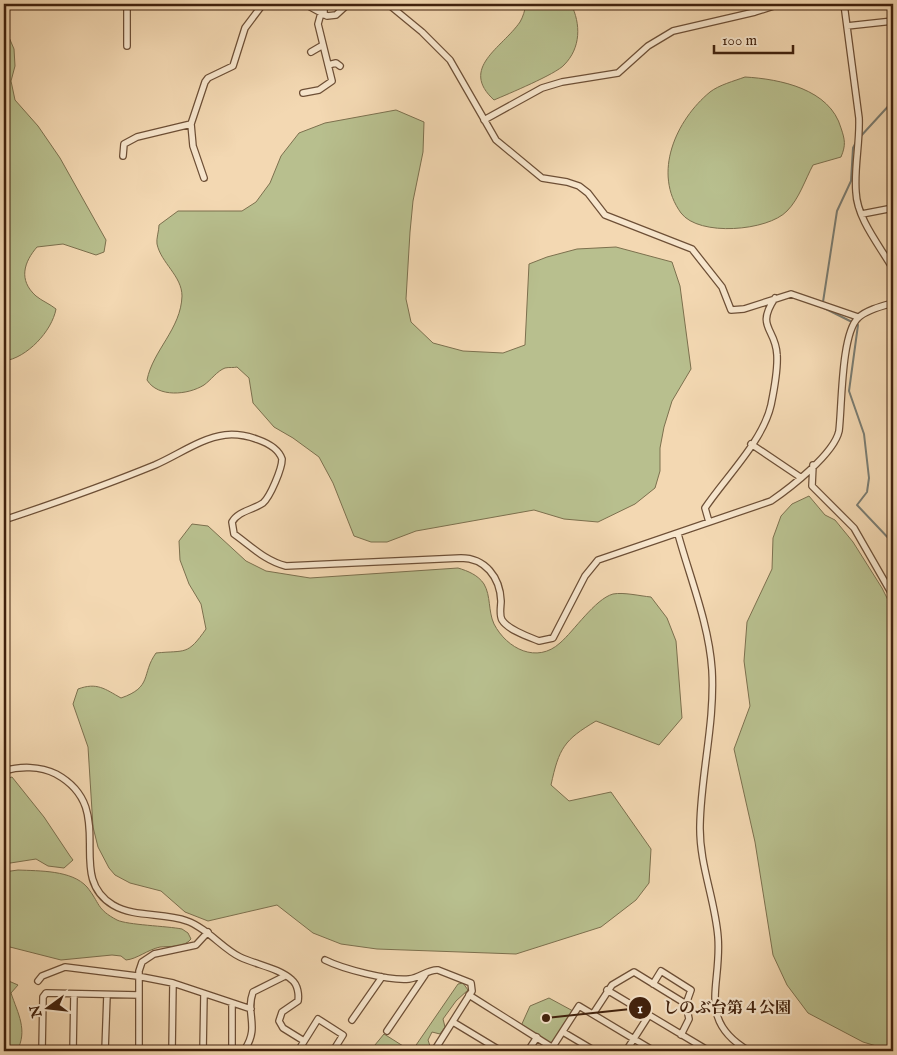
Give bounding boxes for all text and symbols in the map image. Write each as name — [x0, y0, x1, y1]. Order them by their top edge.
scale bar — [714, 22, 793, 54]
text: 100 m — [722, 31, 758, 50]
north arrow — [22, 982, 72, 1032]
callout: しのぶ台第４公園 — [628, 992, 801, 1023]
text: 1 — [637, 999, 643, 1018]
text: しのぶ台第４公園 — [663, 999, 791, 1019]
text: N — [26, 1003, 47, 1020]

